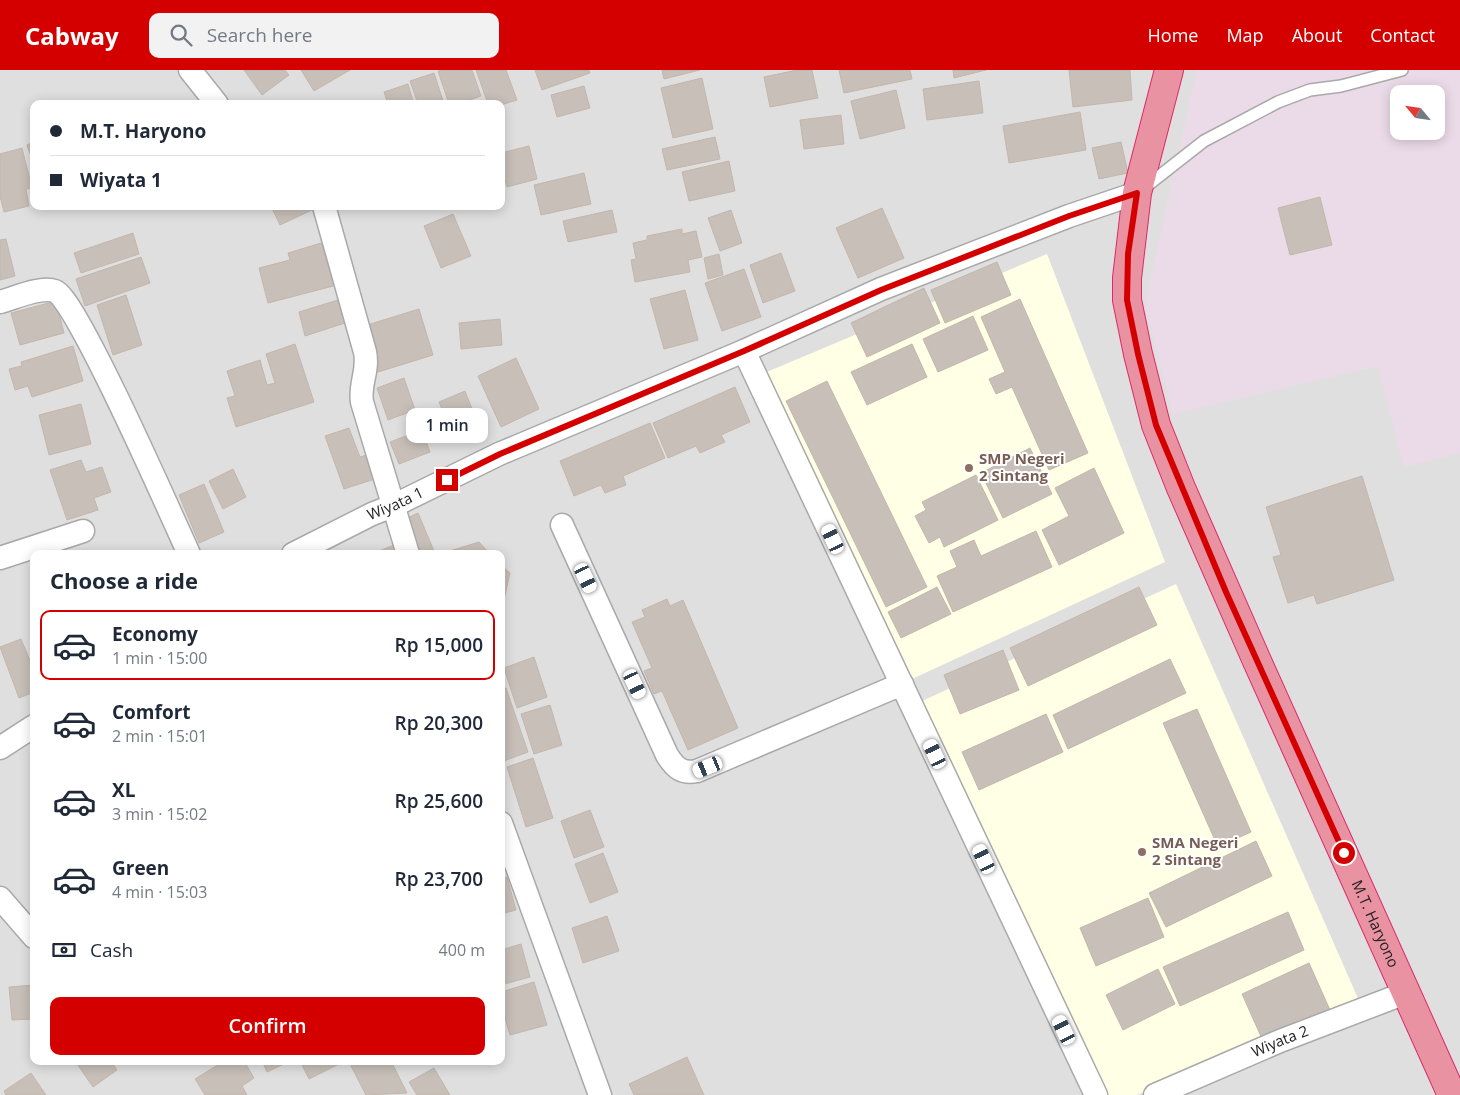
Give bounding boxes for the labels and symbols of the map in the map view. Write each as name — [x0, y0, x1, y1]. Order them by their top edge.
north arrow — [1390, 85, 1445, 140]
callout: 1 min — [406, 408, 488, 442]
place label: SMP Negeri 2 Sintang — [979, 448, 1065, 485]
marker: SMP Negeri 2 Sintang — [963, 462, 975, 474]
route end — [436, 469, 458, 491]
street label: Wiyata 1 — [364, 482, 426, 524]
car — [819, 522, 846, 556]
car — [572, 561, 599, 595]
car — [621, 667, 648, 701]
car — [921, 737, 948, 771]
car — [691, 754, 724, 780]
place label: SMA Negeri 2 Sintang — [1152, 832, 1238, 869]
car — [970, 842, 997, 876]
route start — [1333, 842, 1355, 864]
marker: SMA Negeri 2 Sintang — [1136, 846, 1148, 858]
street label: M.T. Haryono — [1348, 877, 1404, 970]
car — [1050, 1013, 1077, 1047]
street label: Wiyata 2 — [1248, 1020, 1311, 1061]

